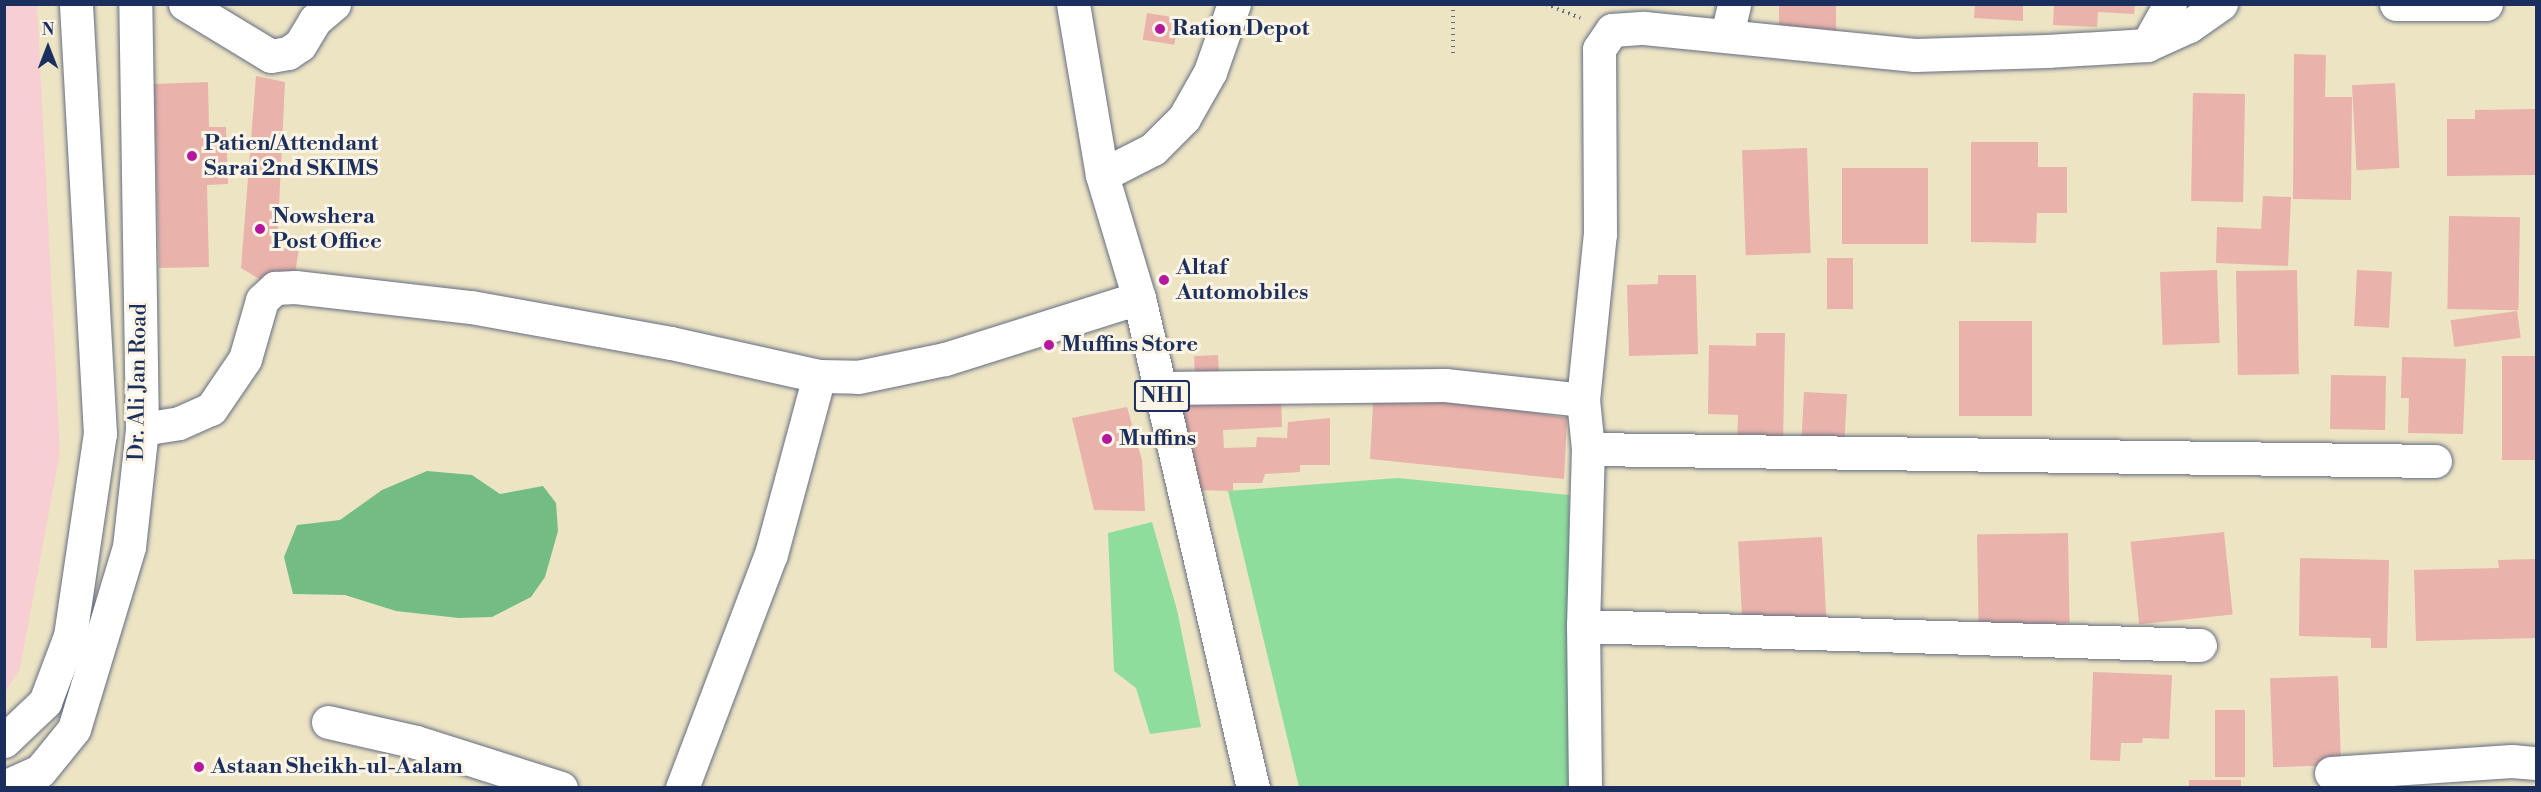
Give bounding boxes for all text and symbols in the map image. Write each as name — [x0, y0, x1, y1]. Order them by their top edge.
place label: Ration Depot — [1172, 16, 1309, 42]
north arrow — [18, 18, 78, 78]
text: N — [42, 20, 54, 40]
marker: Ration Depot — [1153, 22, 1167, 36]
place label: Patien/Attendant Sarai 2nd SKIMS — [204, 130, 378, 182]
marker: Patien/Attendant Sarai 2nd SKIMS — [185, 149, 199, 163]
place label: Nowshera Post Office — [272, 203, 382, 254]
marker: Nowshera Post Office — [253, 222, 267, 236]
place label: Altaf Automobiles — [1176, 254, 1308, 306]
marker: Altaf Automobiles — [1157, 273, 1171, 287]
street label: Dr. Ali Jan Road — [123, 303, 153, 461]
place label: Muffins Store — [1061, 332, 1198, 358]
marker: Muffins Store — [1042, 338, 1056, 352]
road number: NH1 — [1134, 378, 1190, 414]
place label: Muffins — [1119, 426, 1196, 452]
marker: Muffins — [1100, 432, 1114, 446]
place label: Astaan Sheikh-ul-Aalam — [211, 754, 463, 780]
marker: Astaan Sheikh-ul-Aalam — [192, 760, 206, 774]

